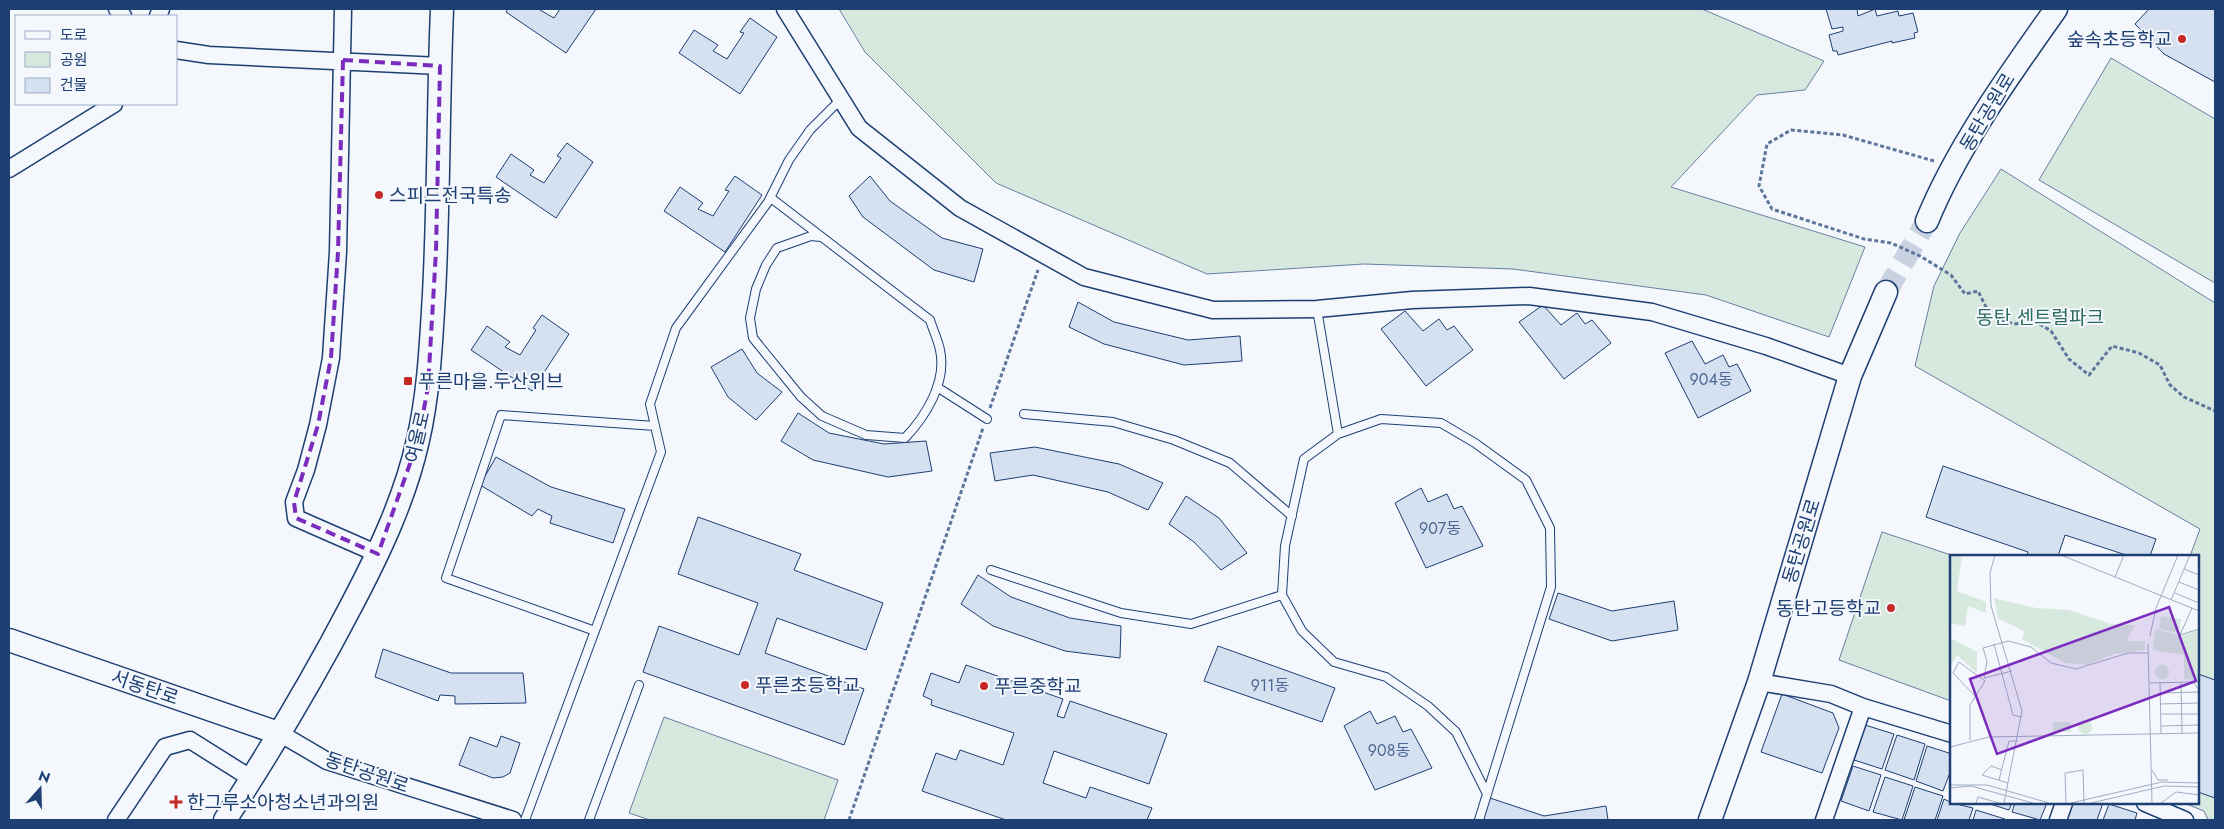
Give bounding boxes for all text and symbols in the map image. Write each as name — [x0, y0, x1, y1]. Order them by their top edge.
legend — [15, 15, 178, 105]
text: 도로 — [60, 24, 88, 46]
place label: 숲속초등학교 — [2067, 26, 2172, 53]
marker: 숲속초등학교 — [2176, 33, 2188, 45]
text: 공원 — [60, 49, 88, 71]
street label: 동탄공원로 — [1953, 68, 2022, 157]
text: 건물 — [60, 74, 88, 96]
place label: 스피드전국특송 — [389, 182, 511, 209]
marker: 스피드전국특송 — [373, 189, 385, 201]
park label: 동탄 센트럴파크 — [1976, 304, 2104, 331]
place label: 푸른마을.두산위브 — [418, 368, 564, 395]
house number: 904동 — [1690, 368, 1733, 391]
marker: 푸른마을.두산위브 — [402, 375, 414, 387]
street label: 여울로 — [398, 409, 437, 466]
street label: 동탄공원로 — [1776, 495, 1827, 587]
house number: 907동 — [1419, 517, 1461, 540]
inset map — [1950, 555, 2199, 804]
place label: 동탄고등학교 — [1776, 595, 1881, 622]
marker: 동탄고등학교 — [1885, 602, 1897, 614]
street label: 서동탄로 — [107, 663, 182, 712]
place label: 푸른초등학교 — [755, 672, 860, 699]
place label: 푸른중학교 — [994, 673, 1081, 700]
house number: 911동 — [1251, 674, 1289, 697]
marker: 푸른초등학교 — [739, 679, 751, 691]
marker: 푸른중학교 — [978, 680, 990, 692]
house number: 908동 — [1368, 739, 1410, 762]
street label: 동탄공원로 — [321, 745, 413, 799]
north arrow — [15, 764, 65, 814]
text: N — [36, 765, 53, 788]
place label: 한그루소아청소년과의원 — [187, 789, 379, 816]
marker: 한그루소아청소년과의원 — [169, 795, 183, 809]

